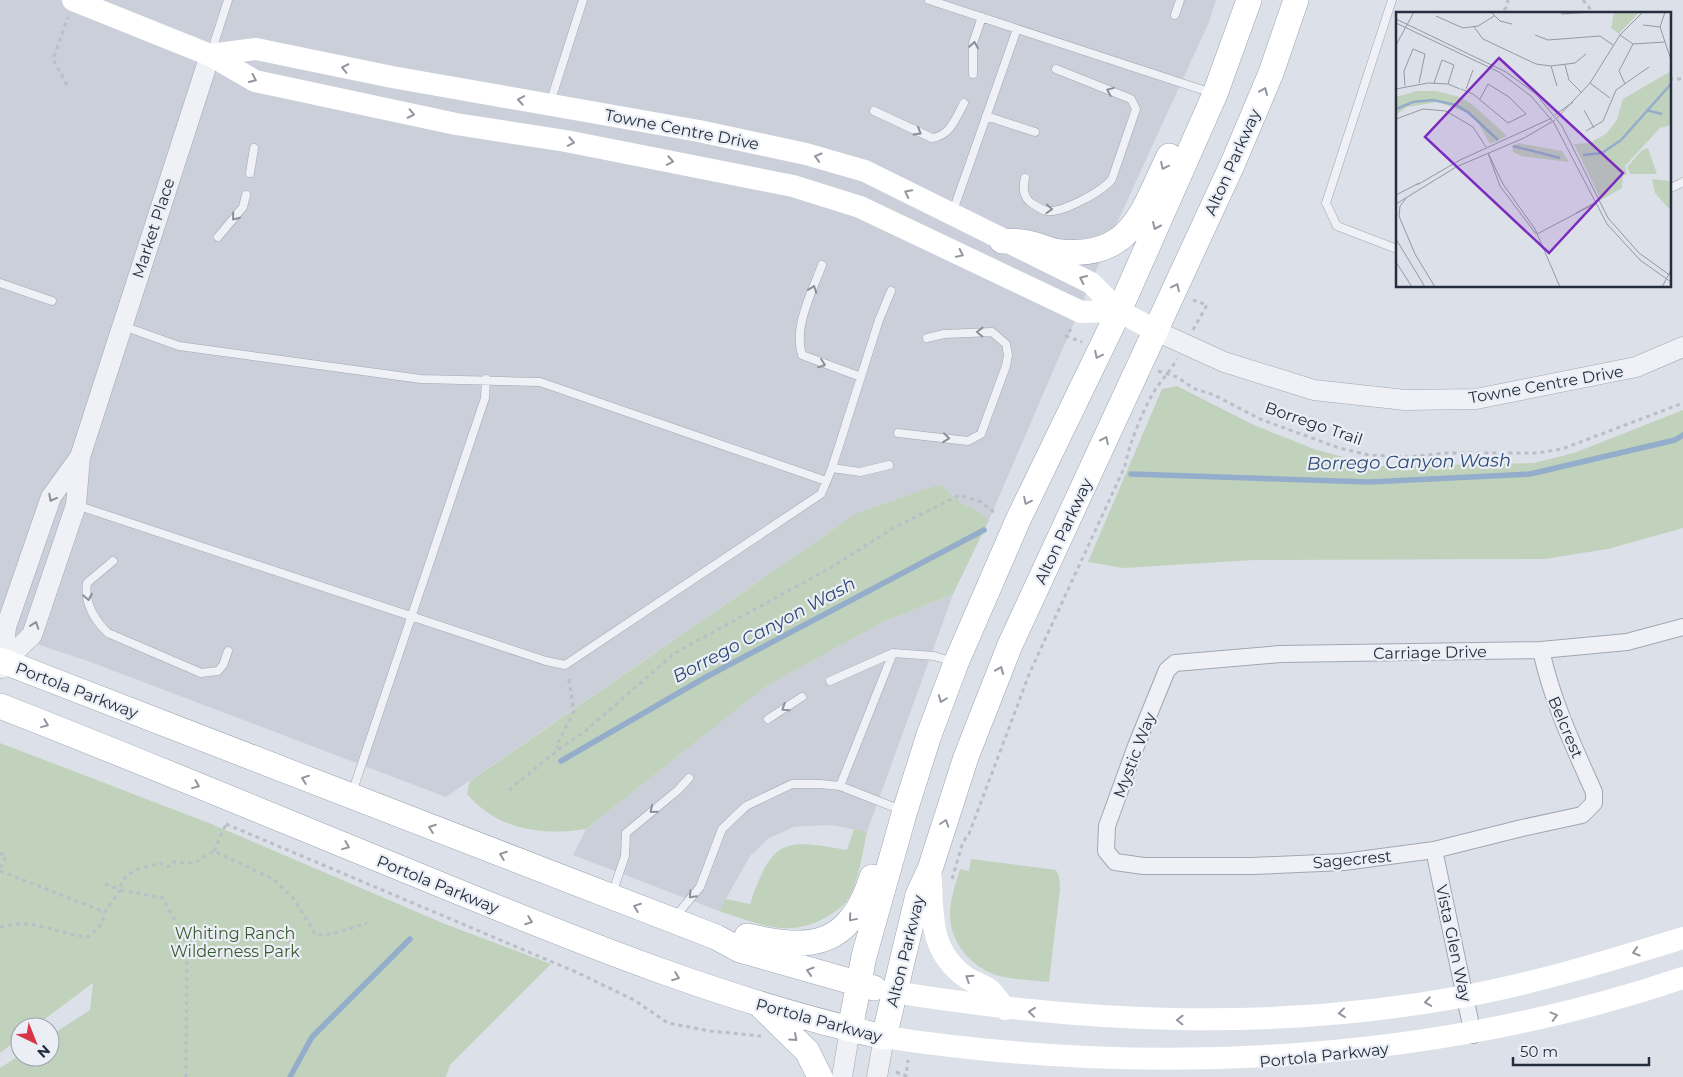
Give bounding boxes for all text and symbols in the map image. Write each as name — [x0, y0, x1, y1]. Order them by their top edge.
inset map — [1396, 12, 1670, 288]
one-way arrow — [968, 40, 979, 48]
one-way arrow — [340, 63, 349, 73]
one-way arrow — [248, 72, 257, 83]
one-way arrow — [1106, 87, 1115, 97]
one-way arrow — [1258, 87, 1268, 95]
one-way arrow — [517, 96, 525, 106]
street label: Towne Centre Drive — [603, 105, 761, 154]
street label: Alton Parkway — [1200, 106, 1265, 218]
one-way arrow — [407, 109, 415, 119]
one-way arrow — [912, 125, 921, 135]
one-way arrow — [567, 137, 575, 147]
one-way arrow — [814, 153, 823, 163]
one-way arrow — [665, 155, 674, 165]
one-way arrow — [1160, 161, 1170, 170]
street label: Market Place — [128, 176, 179, 281]
one-way arrow — [904, 189, 913, 199]
one-way arrow — [1046, 204, 1054, 215]
one-way arrow — [231, 212, 240, 221]
one-way arrow — [1151, 221, 1162, 230]
one-way arrow — [955, 247, 964, 258]
one-way arrow — [1079, 275, 1088, 285]
one-way arrow — [1169, 283, 1180, 292]
one-way arrow — [807, 285, 817, 294]
one-way arrow — [975, 326, 983, 337]
one-way arrow — [1094, 350, 1104, 359]
one-way arrow — [817, 358, 826, 368]
street label: Towne Centre Drive — [1467, 362, 1625, 407]
street label: Borrego Trail — [1262, 398, 1365, 449]
one-way arrow — [943, 432, 951, 443]
one-way arrow — [1099, 436, 1110, 445]
water label: Borrego Canyon Wash — [1307, 449, 1511, 475]
street label: Alton Parkway — [1031, 475, 1096, 587]
one-way arrow — [48, 492, 58, 501]
one-way arrow — [1023, 496, 1034, 505]
water label: Borrego Canyon Wash — [669, 572, 859, 688]
one-way arrow — [82, 593, 92, 601]
one-way arrow — [30, 622, 40, 630]
street label: Carriage Drive — [1373, 642, 1487, 663]
street label: Portola Parkway — [13, 658, 141, 723]
one-way arrow — [994, 666, 1004, 675]
street label: Belcrest — [1544, 693, 1587, 761]
one-way arrow — [938, 694, 948, 702]
one-way arrow — [781, 702, 791, 711]
street label: Mystic Way — [1109, 709, 1160, 801]
one-way arrow — [41, 718, 49, 728]
one-way arrow — [301, 775, 310, 785]
one-way arrow — [191, 779, 200, 789]
one-way arrow — [650, 805, 659, 813]
one-way arrow — [939, 819, 949, 828]
one-way arrow — [428, 824, 437, 834]
one-way arrow — [341, 840, 350, 851]
street label: Sagecrest — [1312, 847, 1393, 872]
street label: Portola Parkway — [374, 851, 502, 918]
one-way arrow — [499, 851, 508, 861]
street label: Vista Glen Way — [1432, 883, 1475, 1004]
one-way arrow — [689, 889, 698, 898]
street label: Alton Parkway — [882, 893, 929, 1009]
one-way arrow — [634, 903, 642, 913]
one-way arrow — [849, 912, 858, 921]
one-way arrow — [524, 915, 533, 925]
park label: Whiting Ranch Wilderness Park — [170, 924, 300, 961]
one-way arrow — [1633, 947, 1641, 957]
one-way arrow — [807, 967, 815, 977]
one-way arrow — [671, 970, 680, 981]
one-way arrow — [965, 975, 975, 984]
street label: Portola Parkway — [754, 995, 884, 1047]
one-way arrow — [1423, 996, 1432, 1006]
one-way arrow — [1027, 1007, 1035, 1018]
one-way arrow — [1338, 1007, 1346, 1018]
one-way arrow — [1550, 1012, 1558, 1022]
one-way arrow — [1175, 1015, 1183, 1026]
north arrow — [10, 1017, 60, 1067]
one-way arrow — [788, 1032, 797, 1041]
scale bar — [1513, 1034, 1649, 1066]
street label: Portola Parkway — [1259, 1039, 1390, 1072]
text: N — [34, 1041, 54, 1062]
text: 50 m — [1520, 1042, 1558, 1061]

